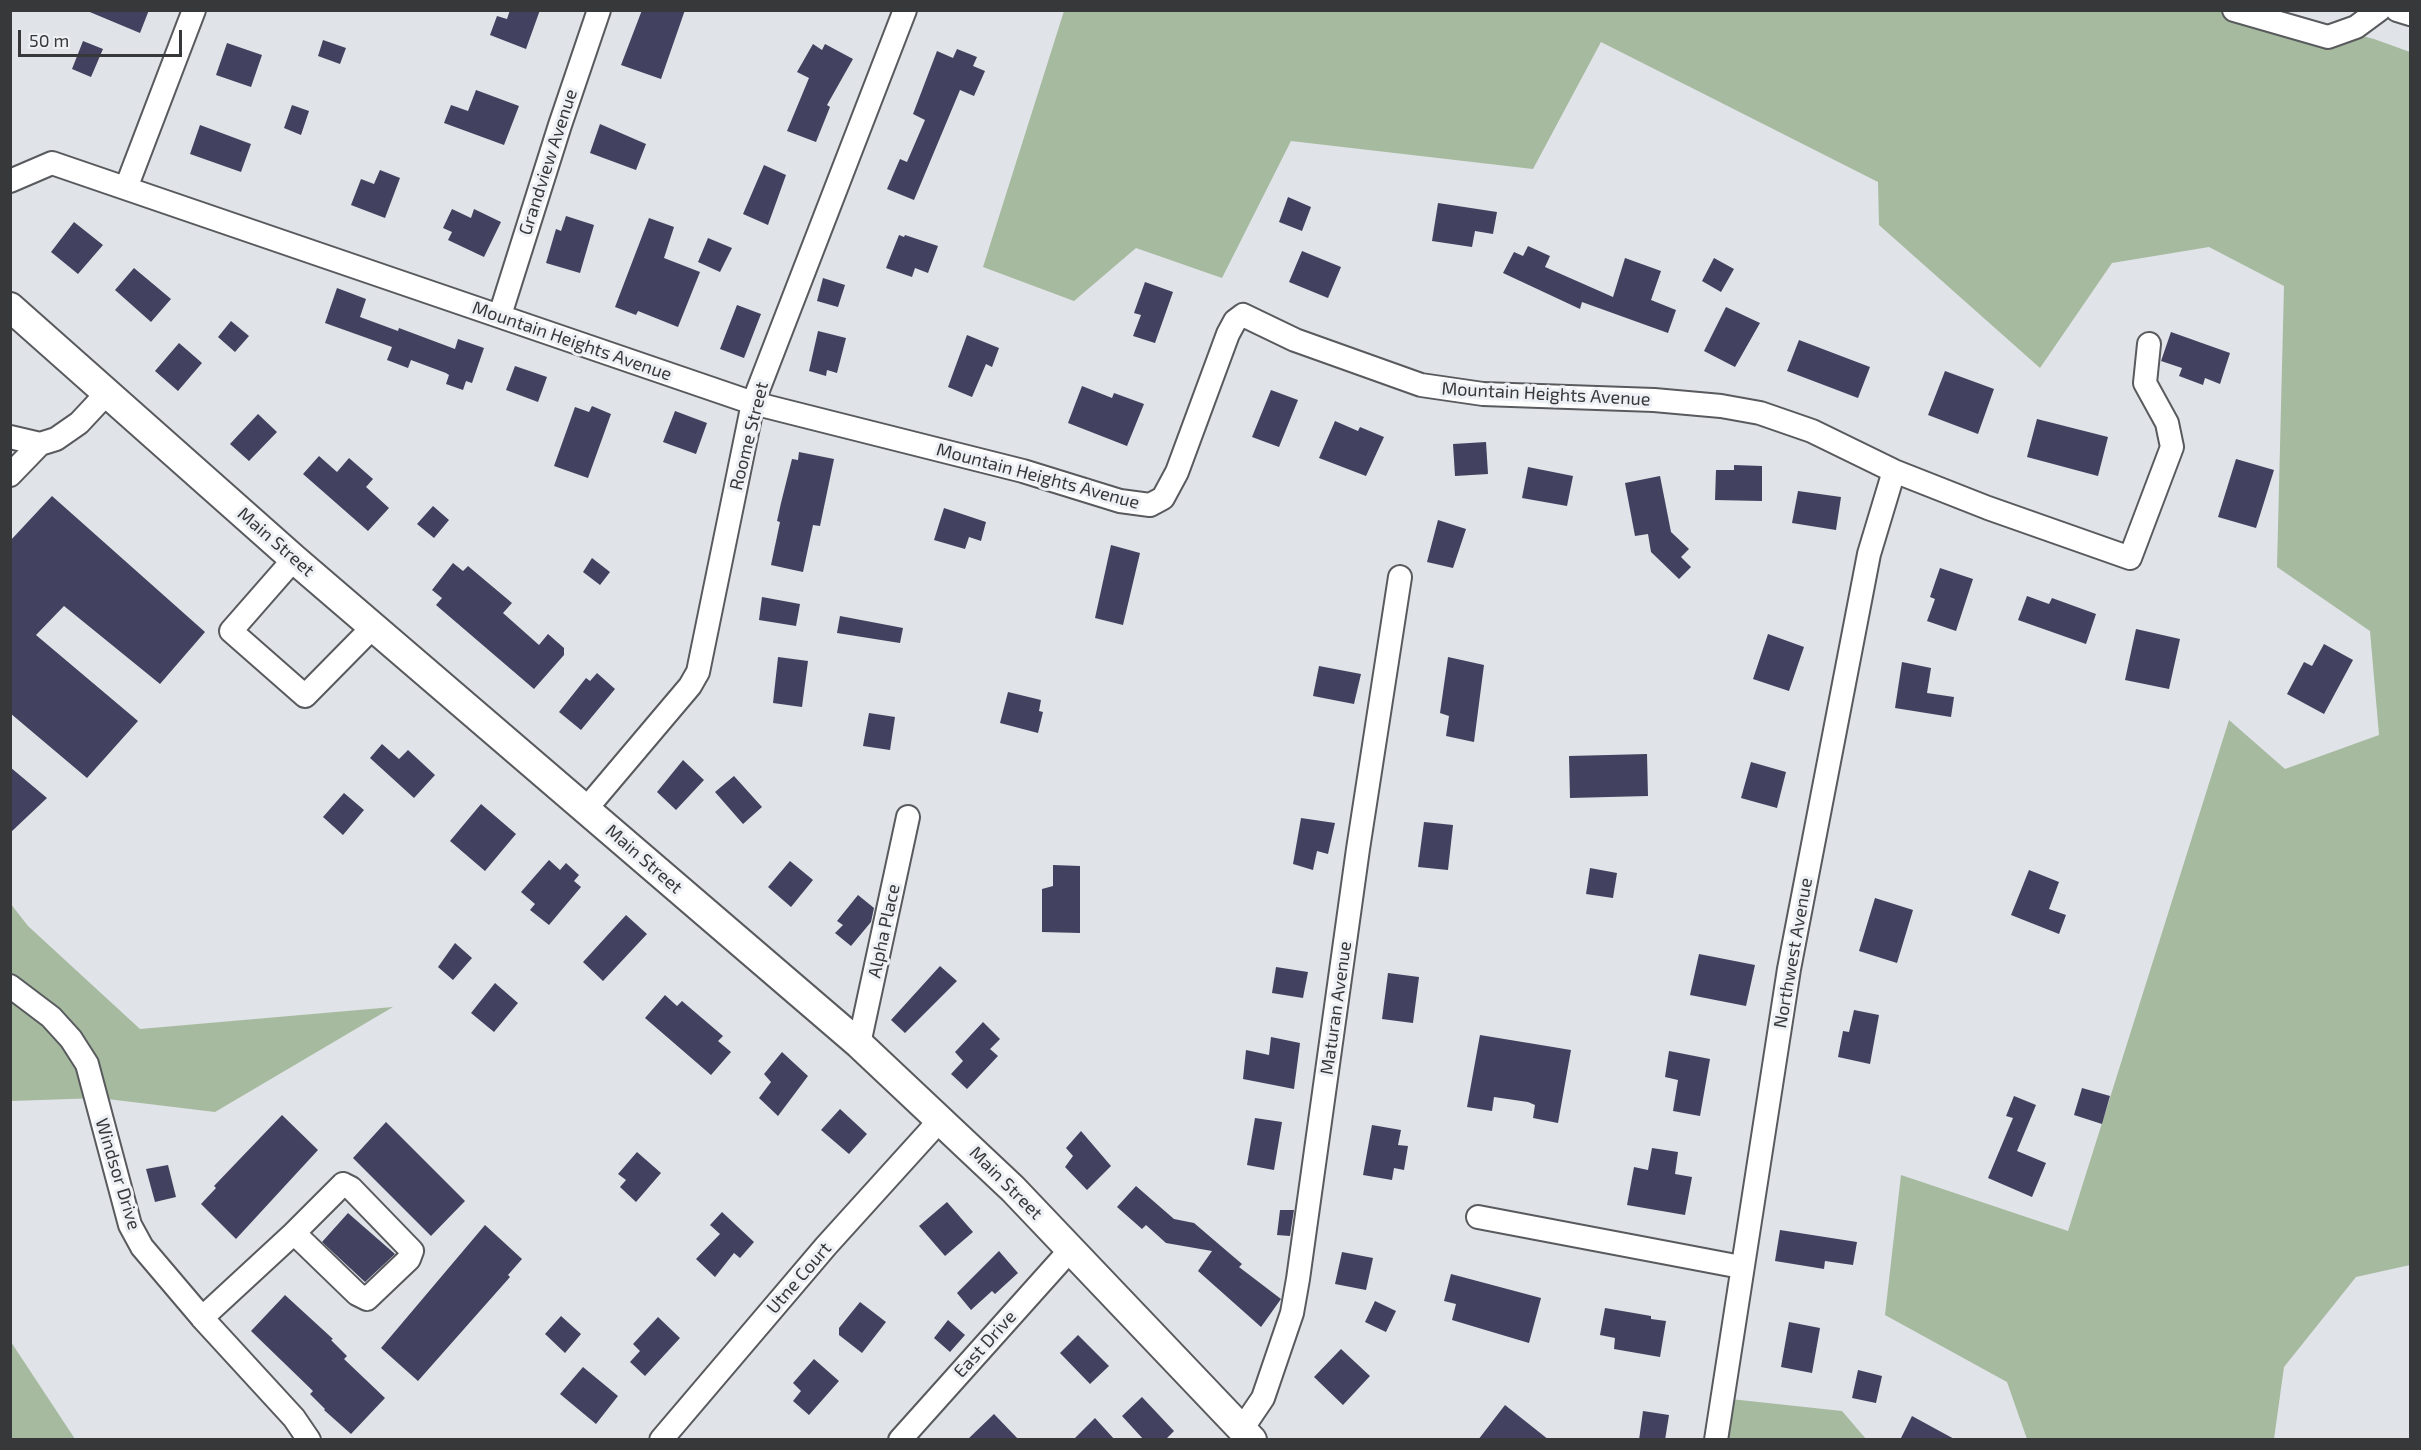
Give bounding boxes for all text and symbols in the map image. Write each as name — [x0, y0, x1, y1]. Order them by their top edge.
scale bar — [21, 18, 184, 56]
text: 50 m — [29, 29, 69, 51]
street label: Grandview Avenue — [514, 86, 582, 238]
street label: Mountain Heights Avenue — [469, 297, 675, 385]
street label: Mountain Heights Avenue — [1441, 378, 1651, 410]
street label: Roome Street — [725, 380, 773, 492]
street label: Mountain Heights Avenue — [934, 438, 1142, 514]
street label: Main Street — [233, 503, 319, 581]
street label: Main Street — [601, 820, 687, 898]
street label: Northwest Avenue — [1769, 876, 1817, 1030]
street label: Alpha Place — [864, 882, 904, 980]
street label: Maturan Avenue — [1316, 940, 1356, 1076]
street label: Windsor Drive — [91, 1116, 145, 1232]
street label: Main Street — [965, 1142, 1047, 1224]
street label: Utne Court — [762, 1238, 836, 1318]
street label: East Drive — [949, 1306, 1021, 1382]

